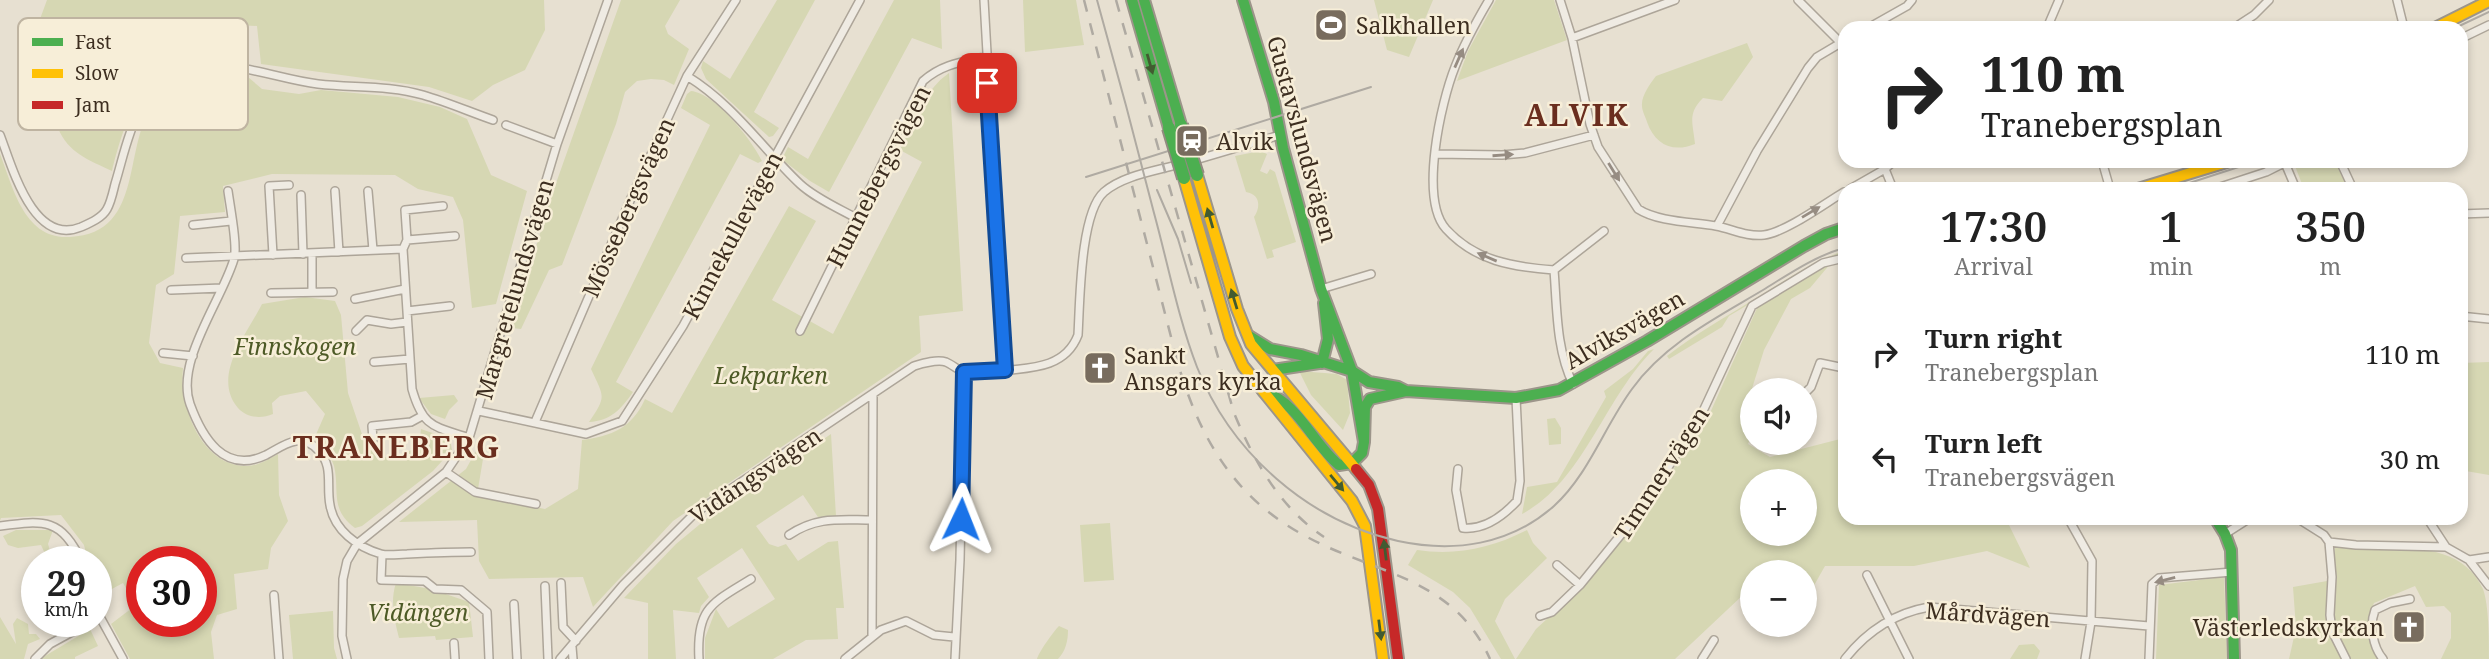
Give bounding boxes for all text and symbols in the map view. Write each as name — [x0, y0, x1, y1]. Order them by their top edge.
sports icon: Salkhallen — [1312, 6, 1350, 44]
place label: Salkhallen — [1356, 9, 1471, 41]
legend — [18, 18, 248, 130]
text: Fast — [75, 29, 112, 55]
street label: Gustavslundsvägen — [1260, 32, 1346, 246]
text: 110 m — [1981, 40, 2125, 106]
one-way arrow — [1454, 48, 1465, 69]
icon: right — [1866, 49, 1957, 140]
pin — [957, 53, 1017, 113]
one-way arrow — [1146, 54, 1156, 75]
text: Slow — [75, 60, 119, 86]
icon: arrive — [968, 64, 1006, 102]
street label: Hunnebergsvägen — [818, 79, 938, 273]
text: Jam — [74, 92, 110, 118]
district label: ALVIK — [1524, 94, 1630, 135]
text: Tranebergsplan — [1981, 103, 2223, 146]
street label: Mössebergsvägen — [574, 112, 682, 302]
station icon: Alvik — [1173, 122, 1211, 160]
place label: Alvik — [1216, 125, 1274, 157]
street label: Kinnekullevägen — [674, 145, 790, 325]
one-way arrow — [1492, 149, 1514, 160]
one-way arrow — [1607, 162, 1620, 181]
street label: Margretelundsvägen — [467, 175, 561, 403]
text: 17:30 — [1940, 197, 2047, 254]
text: 1 — [2159, 197, 2183, 254]
text: 350 — [2295, 197, 2366, 254]
one-way arrow — [1802, 206, 1821, 218]
one-way arrow — [1204, 208, 1214, 229]
text: Arrival — [1954, 250, 2033, 282]
text: min — [2149, 250, 2193, 282]
text: m — [2320, 250, 2341, 282]
one-way arrow — [1477, 252, 1498, 263]
street label: Alviksvägen — [1558, 282, 1690, 376]
one-way arrow — [1228, 288, 1238, 309]
text: Turn right — [1925, 320, 2062, 356]
park label: Finnskogen — [233, 330, 356, 362]
icon: right — [1866, 335, 1904, 373]
text: 110 m — [2365, 336, 2440, 372]
place label: Sankt Ansgars kyrka — [1124, 339, 1282, 397]
church icon: Sankt Ansgars kyrka — [1081, 349, 1119, 387]
text: Tranebergsplan — [1925, 356, 2099, 388]
park label: Lekparken — [713, 359, 828, 391]
map controls — [1740, 378, 1817, 637]
button: sound — [1740, 378, 1817, 455]
street label: Timmervägen — [1606, 400, 1716, 546]
street label: Vidängsvägen — [682, 419, 828, 531]
text: Turn left — [1925, 425, 2042, 461]
district label: TRANEBERG — [293, 426, 501, 467]
icon: left — [1866, 440, 1904, 478]
text: 30 m — [2380, 441, 2440, 477]
text: Tranebergsvägen — [1925, 461, 2115, 493]
button: + — [1740, 469, 1817, 546]
one-way arrow — [1329, 475, 1344, 492]
position arrow — [924, 482, 998, 556]
one-way arrow — [1379, 539, 1390, 561]
speed limit sign: 30 — [126, 546, 217, 637]
text: 29 — [47, 559, 86, 606]
button: − — [1740, 560, 1817, 637]
one-way arrow — [2153, 574, 2175, 585]
street label: Mårdvägen — [1924, 594, 2052, 634]
park label: Vidängen — [368, 596, 469, 628]
text: km/h — [44, 597, 89, 621]
church icon: Västerledskyrkan — [2390, 608, 2428, 646]
place label: Västerledskyrkan — [2193, 611, 2384, 643]
one-way arrow — [1374, 619, 1385, 641]

